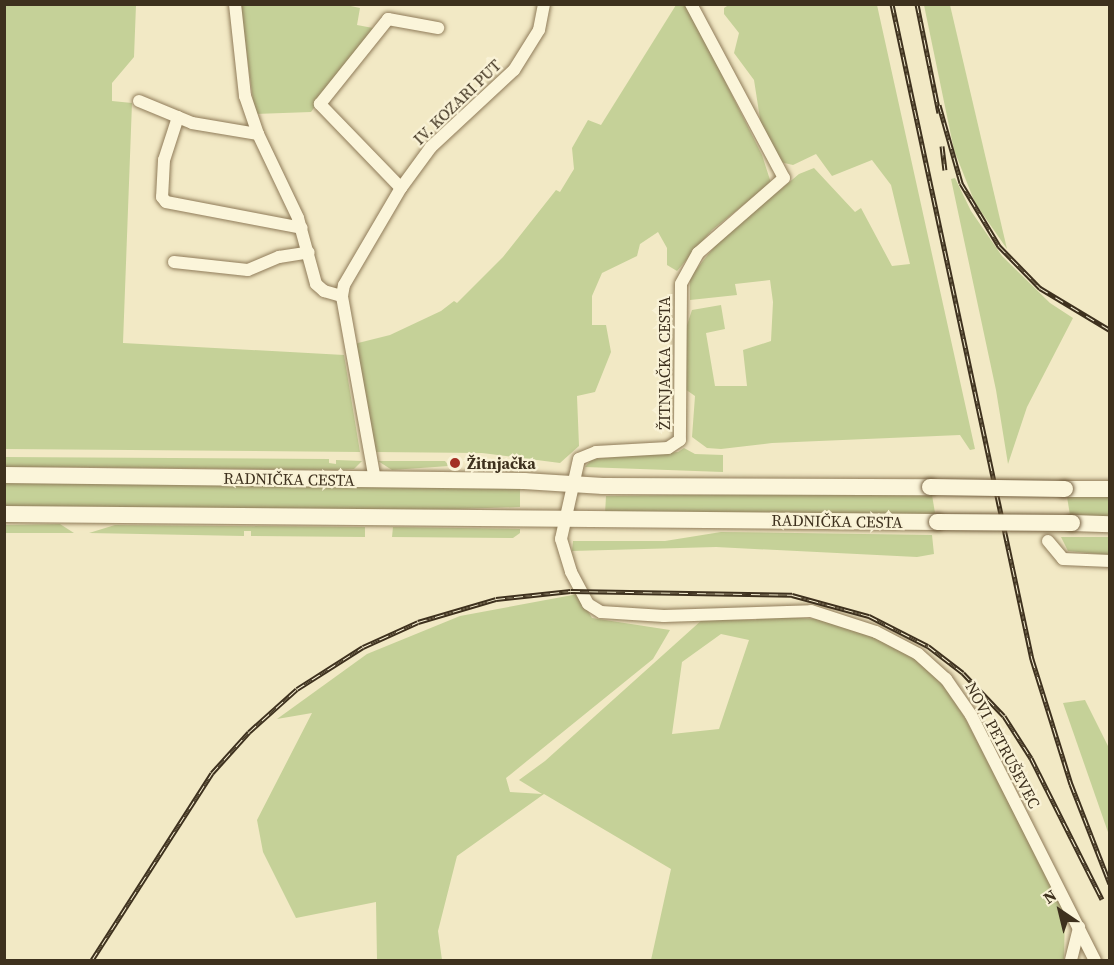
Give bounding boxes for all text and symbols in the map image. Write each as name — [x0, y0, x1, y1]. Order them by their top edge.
street label: IV. KOZARI PUT — [409, 55, 505, 149]
street label: ŽITNJAČKA CESTA — [654, 296, 674, 430]
place label: Žitnjačka — [467, 453, 536, 473]
marker: Žitnjačka — [448, 456, 462, 470]
street label: RADNIČKA CESTA — [223, 468, 355, 490]
street label: RADNIČKA CESTA — [771, 510, 903, 532]
street label: NOVI PETRUŠEVEC — [962, 679, 1044, 811]
north arrow — [1030, 881, 1090, 941]
text: N — [1039, 884, 1061, 909]

